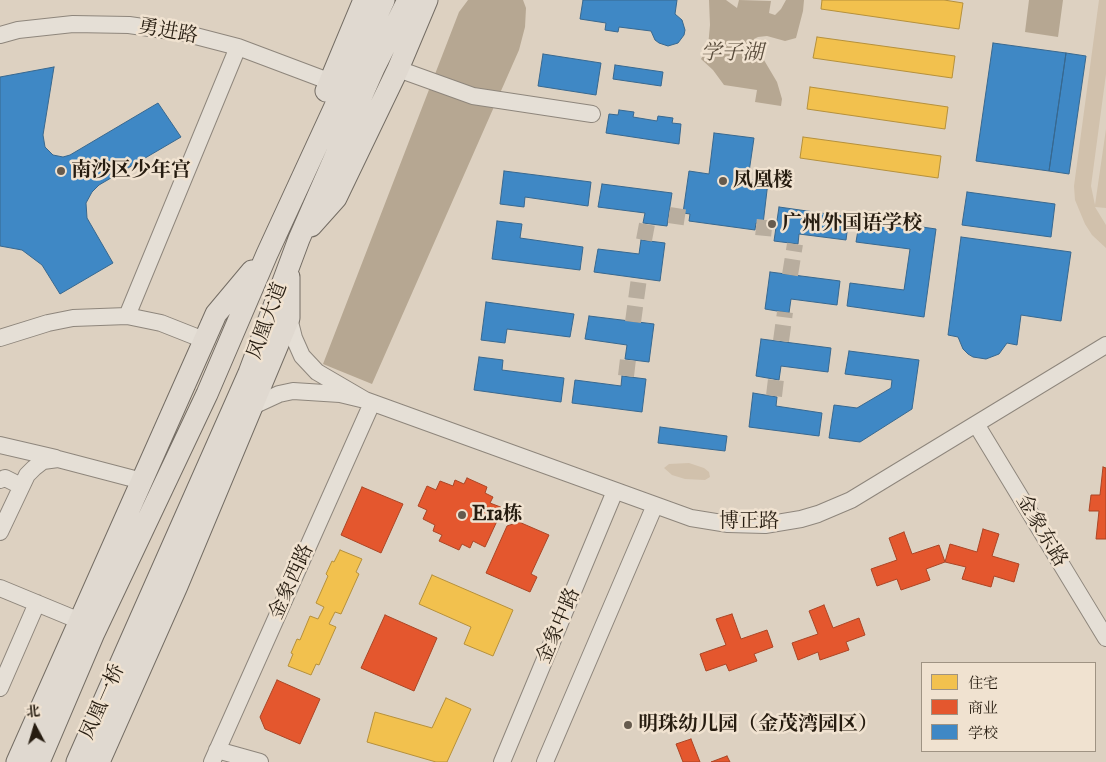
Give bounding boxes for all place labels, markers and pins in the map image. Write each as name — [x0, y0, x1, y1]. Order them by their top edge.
place label: 南沙区少年宫 — [71, 159, 191, 183]
marker: 南沙区少年宫 — [55, 165, 67, 177]
place label: 凤凰楼 — [733, 169, 793, 193]
marker: 凤凰楼 — [717, 175, 729, 187]
place label: 广州外国语学校 — [782, 212, 922, 236]
marker: 广州外国语学校 — [766, 218, 778, 230]
place label: E1a栋 — [472, 503, 523, 527]
marker: E1a栋 — [456, 509, 468, 521]
place label: 明珠幼儿园（金茂湾园区） — [638, 713, 878, 737]
marker: 明珠幼儿园（金茂湾园区） — [622, 719, 634, 731]

